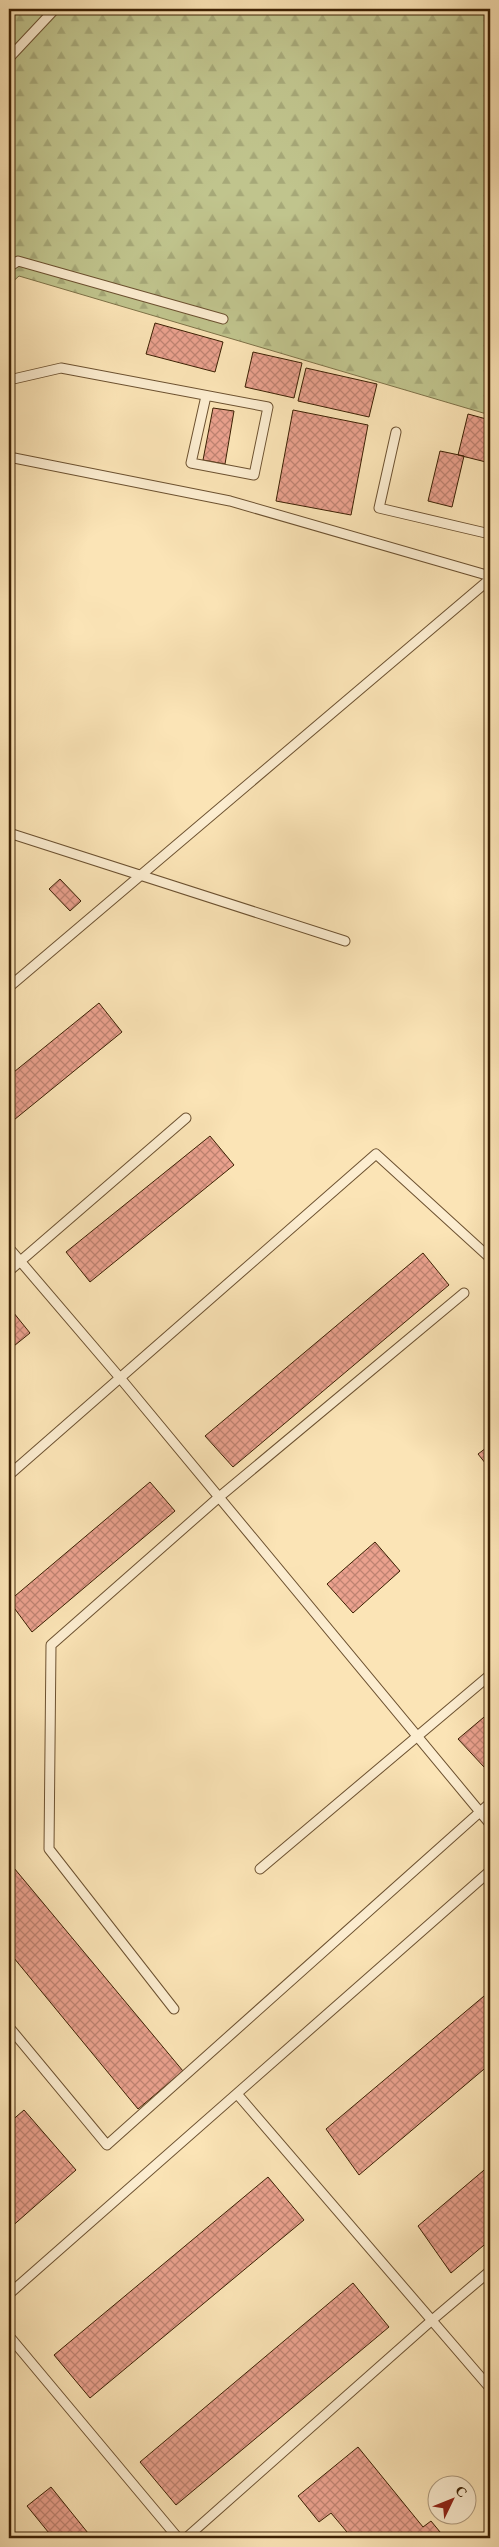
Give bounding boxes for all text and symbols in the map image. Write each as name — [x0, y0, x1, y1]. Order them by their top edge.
north arrow — [426, 2474, 476, 2524]
text: С — [452, 2481, 472, 2501]

